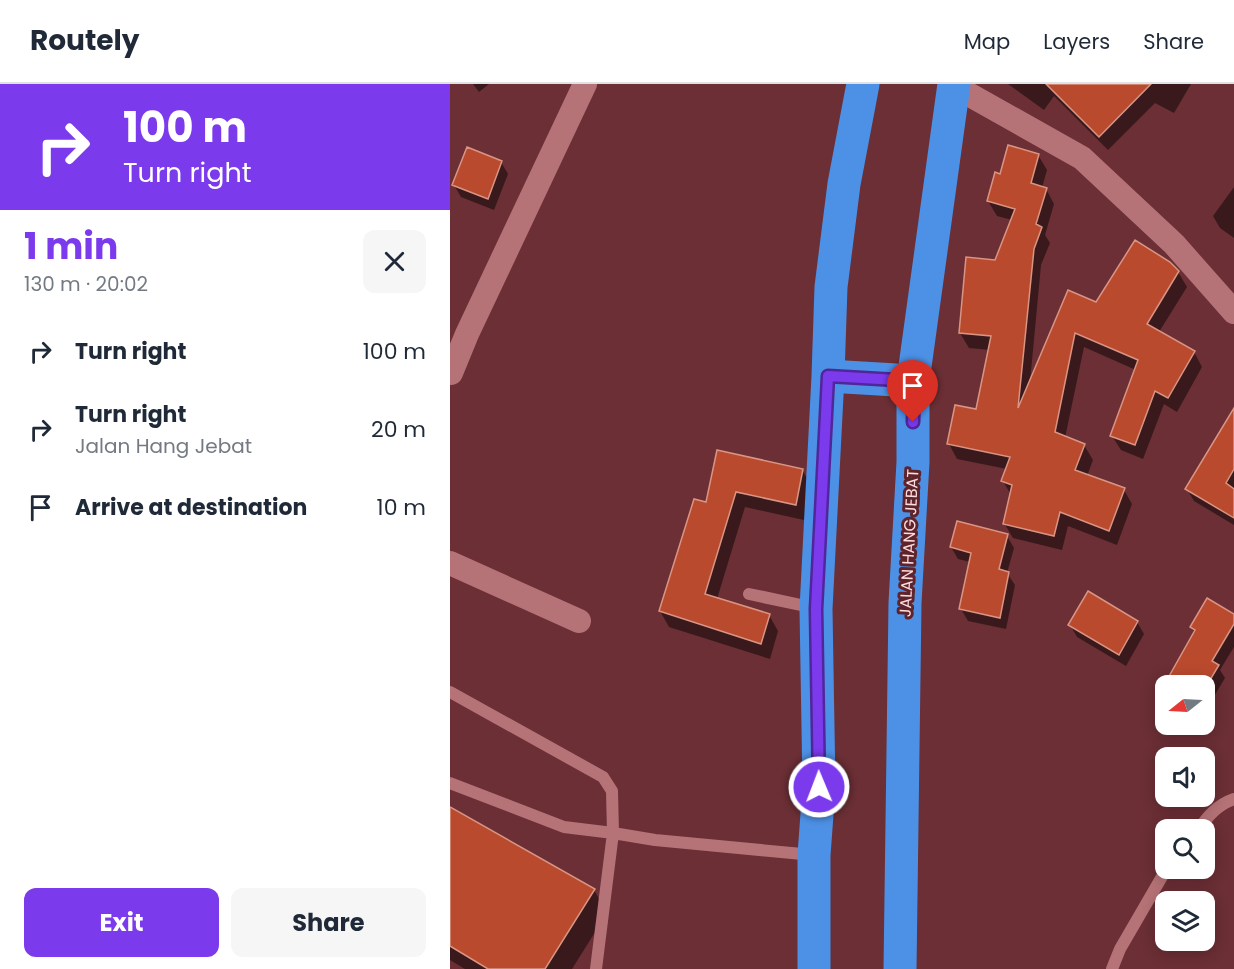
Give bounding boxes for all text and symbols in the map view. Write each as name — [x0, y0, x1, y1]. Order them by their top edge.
text: Routely — [30, 21, 140, 60]
text: Map — [964, 27, 1010, 56]
text: Layers — [1043, 27, 1110, 56]
text: Share — [1143, 27, 1204, 56]
text: 100 m — [123, 98, 247, 157]
icon: right — [24, 108, 102, 186]
text: Turn right — [123, 154, 252, 191]
text: 1 min — [24, 221, 118, 272]
button: close — [363, 230, 426, 293]
text: 130 m · 20:02 — [24, 270, 148, 298]
icon: right — [24, 335, 57, 368]
text: Turn right — [75, 336, 186, 367]
text: 100 m — [363, 336, 426, 367]
pin — [887, 360, 938, 422]
icon: arrive — [896, 369, 929, 402]
text: Turn right — [75, 399, 186, 430]
icon: right — [24, 413, 57, 446]
text: 20 m — [371, 414, 426, 445]
text: Jalan Hang Jebat — [75, 432, 252, 460]
street label: JALAN HANG JEBAT — [894, 468, 924, 618]
icon: arrive — [24, 491, 57, 524]
text: Arrive at destination — [75, 492, 307, 523]
text: 10 m — [377, 492, 426, 523]
north arrow — [1155, 675, 1215, 735]
map controls — [1155, 675, 1215, 951]
button: sound — [1155, 747, 1215, 807]
position arrow — [787, 755, 851, 819]
button: search — [1155, 819, 1215, 879]
button: Exit — [24, 888, 219, 957]
button: Share — [231, 888, 426, 957]
button: layers — [1155, 891, 1215, 951]

